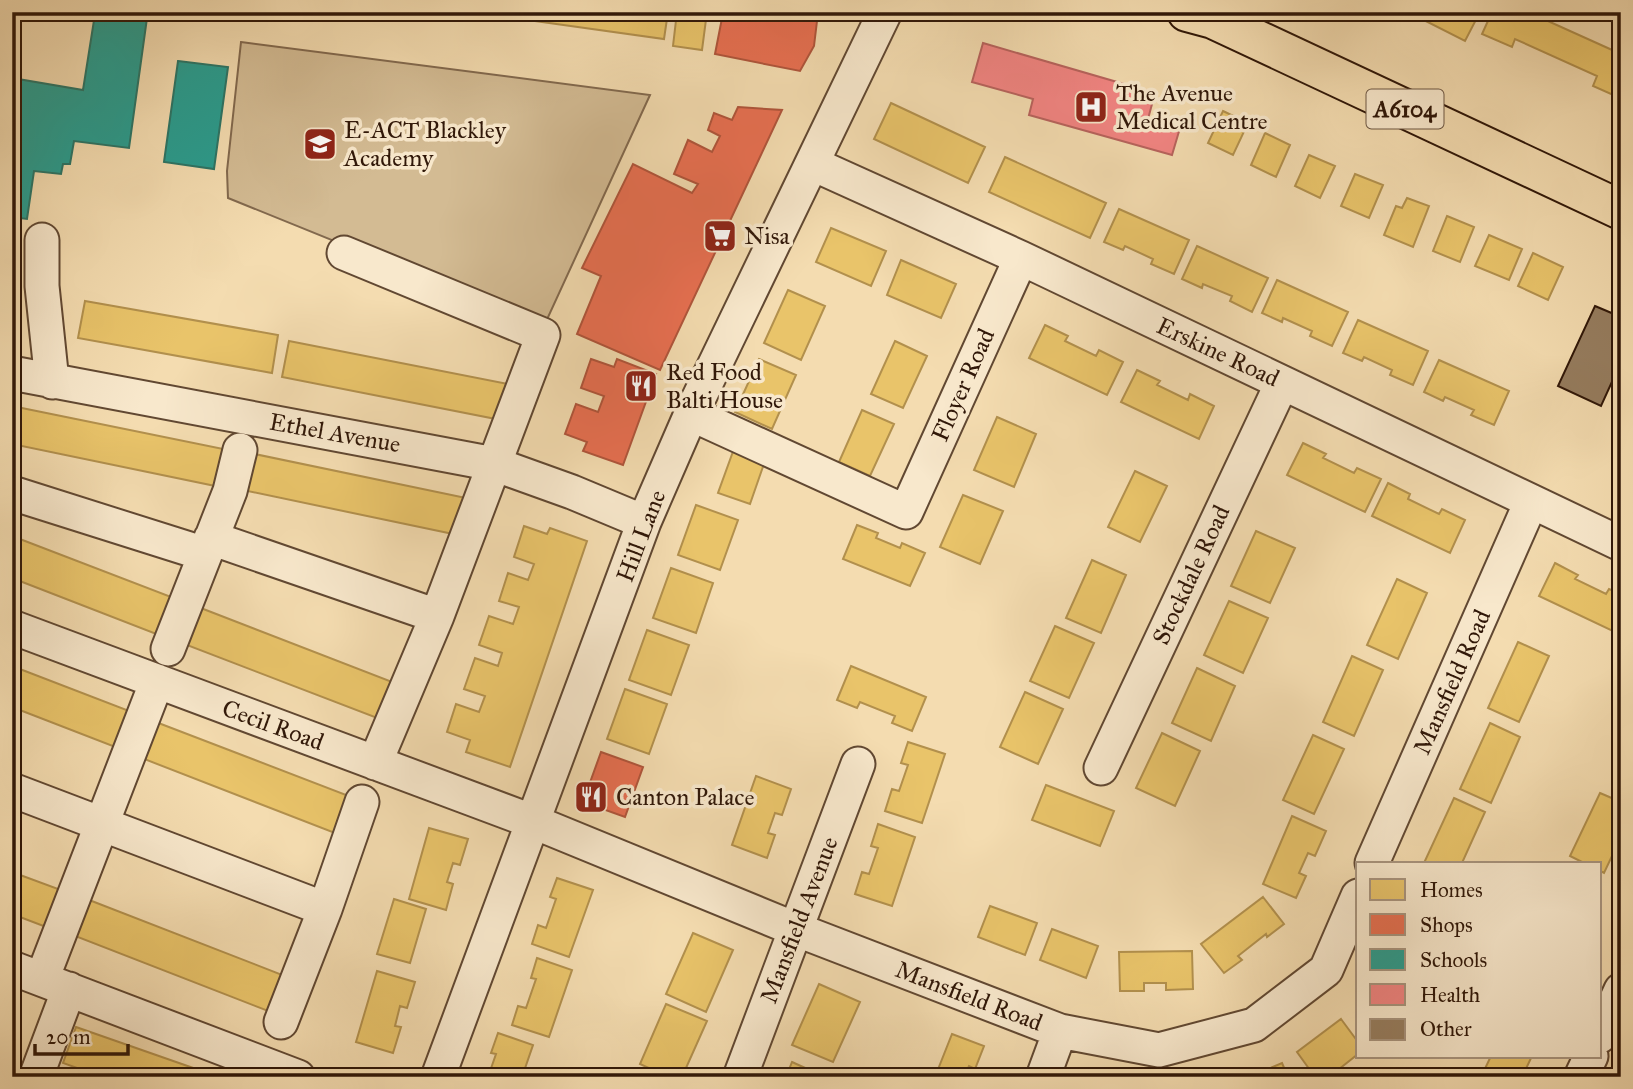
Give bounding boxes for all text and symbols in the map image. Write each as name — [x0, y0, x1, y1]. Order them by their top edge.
place label: The Avenue Medical Centre — [1116, 78, 1268, 136]
hospital icon: The Avenue Medical Centre — [1072, 88, 1110, 126]
road number: A6104 — [1366, 90, 1444, 128]
place label: E-ACT Blackley Academy — [343, 115, 507, 173]
school or university icon: E-ACT Blackley Academy — [301, 125, 339, 163]
supermarket icon: Nisa — [701, 217, 739, 255]
place label: Nisa — [744, 221, 791, 251]
street label: Erskine Road — [1152, 311, 1284, 393]
street label: Floyer Road — [925, 324, 1001, 446]
place label: Red Food Balti House — [666, 357, 783, 415]
restaurant icon: Red Food Balti House — [622, 367, 660, 405]
street label: Ethel Avenue — [267, 407, 403, 459]
street label: Hill Lane — [610, 486, 672, 586]
street label: Stockdale Road — [1146, 500, 1236, 650]
street label: Mansfield Road — [1407, 605, 1497, 759]
street label: Cecil Road — [218, 693, 328, 757]
restaurant icon: Canton Palace — [572, 778, 610, 816]
place label: Canton Palace — [616, 782, 755, 812]
street label: Mansfield Avenue — [753, 832, 845, 1008]
legend — [1356, 862, 1602, 1058]
text: Homes — [1420, 877, 1483, 903]
text: Shops — [1420, 912, 1473, 938]
text: Schools — [1420, 947, 1487, 973]
street label: Mansfield Road — [891, 954, 1047, 1038]
text: Health — [1420, 982, 1481, 1008]
scale bar — [35, 1012, 128, 1056]
text: Other — [1420, 1016, 1472, 1042]
text: 20 m — [46, 1024, 91, 1050]

